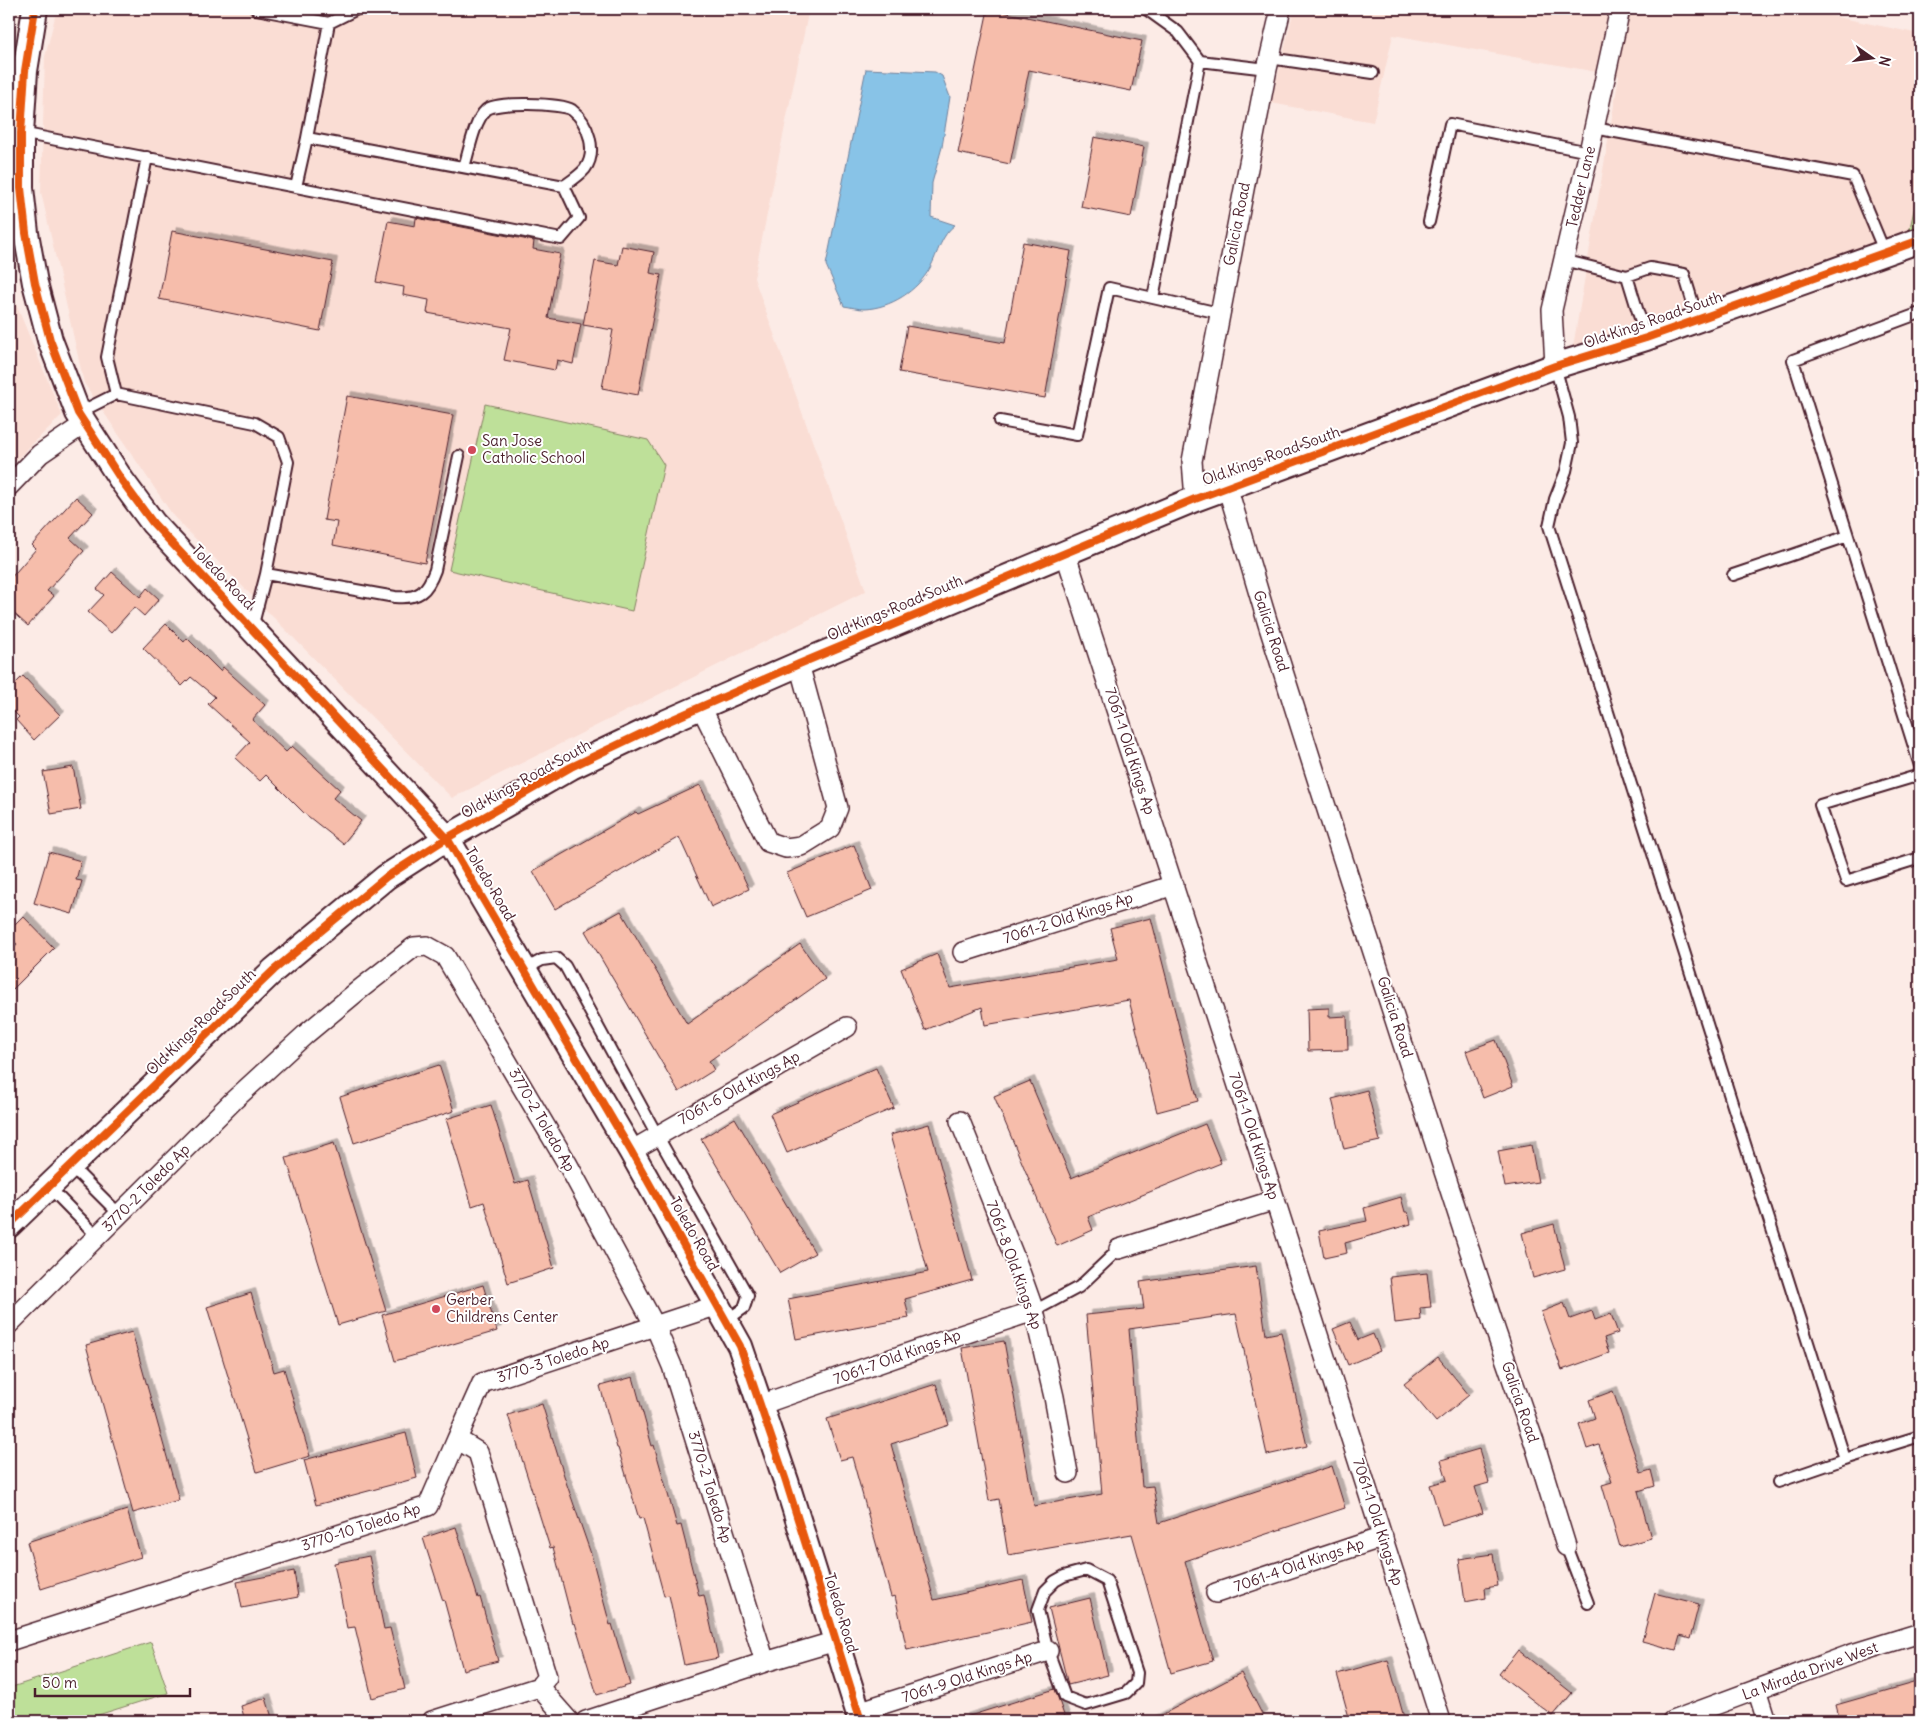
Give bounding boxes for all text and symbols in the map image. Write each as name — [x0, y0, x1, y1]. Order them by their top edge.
north arrow — [1846, 32, 1896, 82]
text: N — [1875, 54, 1895, 68]
street label: Tedder Lane — [1562, 144, 1599, 230]
street label: Galicia Road — [1219, 180, 1254, 267]
street label: Old Kings Road South — [1581, 287, 1725, 352]
street label: Old Kings Road South — [1199, 422, 1343, 489]
place label: San Jose Catholic School — [482, 431, 585, 467]
marker: San Jose Catholic School — [466, 444, 478, 456]
street label: Toledo Road — [188, 540, 259, 613]
street label: Old Kings Road South — [824, 570, 966, 645]
street label: Galicia Road — [1249, 588, 1294, 674]
street label: 7061-1 Old Kings Ap — [1101, 685, 1160, 817]
street label: Old Kings Road South — [458, 735, 594, 822]
street label: Toledo Road — [461, 843, 520, 924]
street label: 7061-2 Old Kings Ap — [1001, 888, 1135, 947]
street label: Old Kings Road South — [142, 964, 260, 1079]
street label: Galicia Road — [1373, 974, 1418, 1060]
street label: 7061-6 Old Kings Ap — [675, 1046, 803, 1129]
street label: 3770-2 Toledo Ap — [505, 1064, 580, 1175]
street label: 7061-1 Old Kings Ap — [1225, 1070, 1284, 1202]
street label: 3770-2 Toledo Ap — [98, 1140, 194, 1236]
street label: Toledo Road — [666, 1193, 723, 1274]
street label: 7061-8 Old Kings Ap — [982, 1198, 1047, 1332]
place label: Gerber Childrens Center — [446, 1290, 558, 1326]
marker: Gerber Childrens Center — [430, 1303, 442, 1315]
street label: 7061-7 Old Kings Ap — [831, 1325, 963, 1388]
street label: 3770-3 Toledo Ap — [494, 1332, 611, 1387]
street label: Galicia Road — [1498, 1359, 1543, 1445]
street label: 3770-2 Toledo Ap — [684, 1428, 737, 1545]
street label: 7061-1 Old Kings Ap — [1349, 1456, 1408, 1588]
street label: 3770-10 Toledo Ap — [299, 1498, 423, 1555]
street label: 7061-4 Old Kings Ap — [1231, 1533, 1366, 1596]
street label: Toledo Road — [820, 1571, 863, 1655]
street label: La Mirada Drive West — [1739, 1637, 1880, 1704]
street label: 7061-9 Old Kings Ap — [899, 1647, 1034, 1707]
scale bar — [35, 1665, 190, 1697]
text: 50 m — [42, 1673, 77, 1692]

